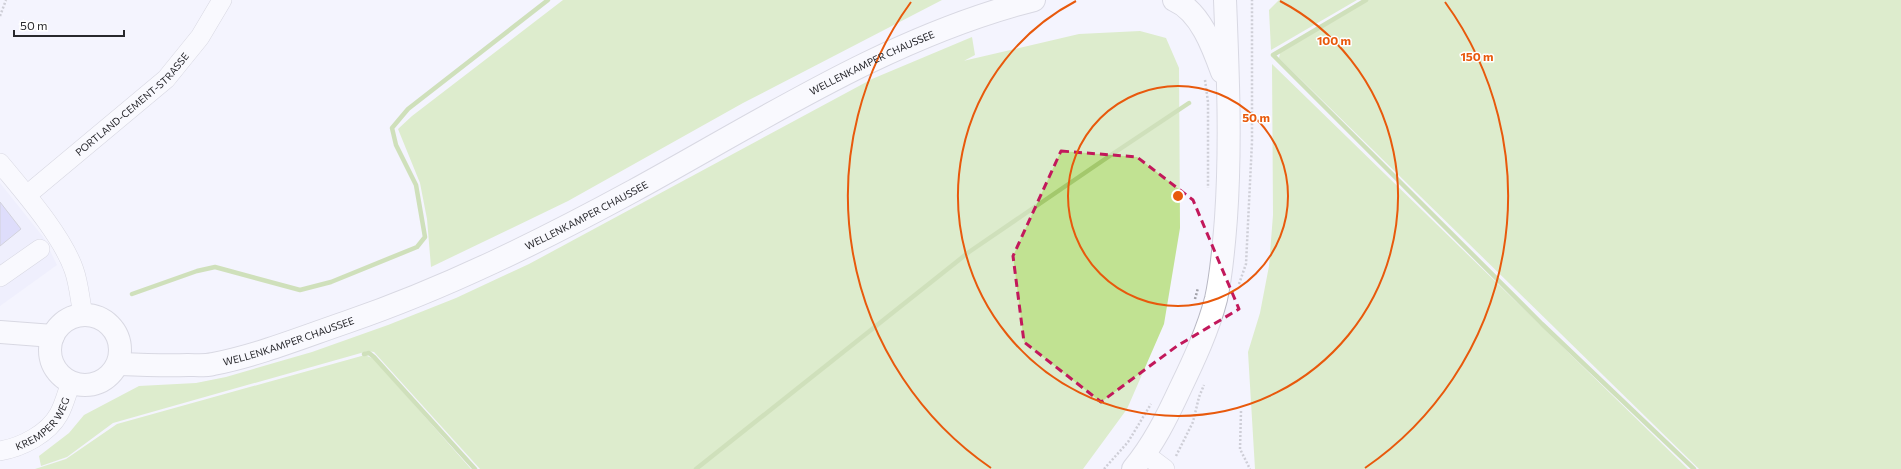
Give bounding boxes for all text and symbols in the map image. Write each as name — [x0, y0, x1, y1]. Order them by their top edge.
scale bar — [14, 12, 124, 38]
text: 50 m — [20, 18, 48, 32]
street label: WELLENKAMPER CHAUSSEE — [807, 28, 936, 97]
text: 100 m — [1317, 33, 1351, 47]
text: 150 m — [1460, 49, 1494, 63]
street label: PORTLAND-CEMENT-STRASSE — [73, 50, 191, 158]
text: 50 m — [1242, 110, 1270, 124]
street label: WELLENKAMPER CHAUSSEE — [523, 178, 650, 252]
centre of rings — [1171, 189, 1185, 203]
street label: WELLENKAMPER CHAUSSEE — [222, 314, 356, 368]
street label: KREMPER WEG — [14, 395, 71, 452]

